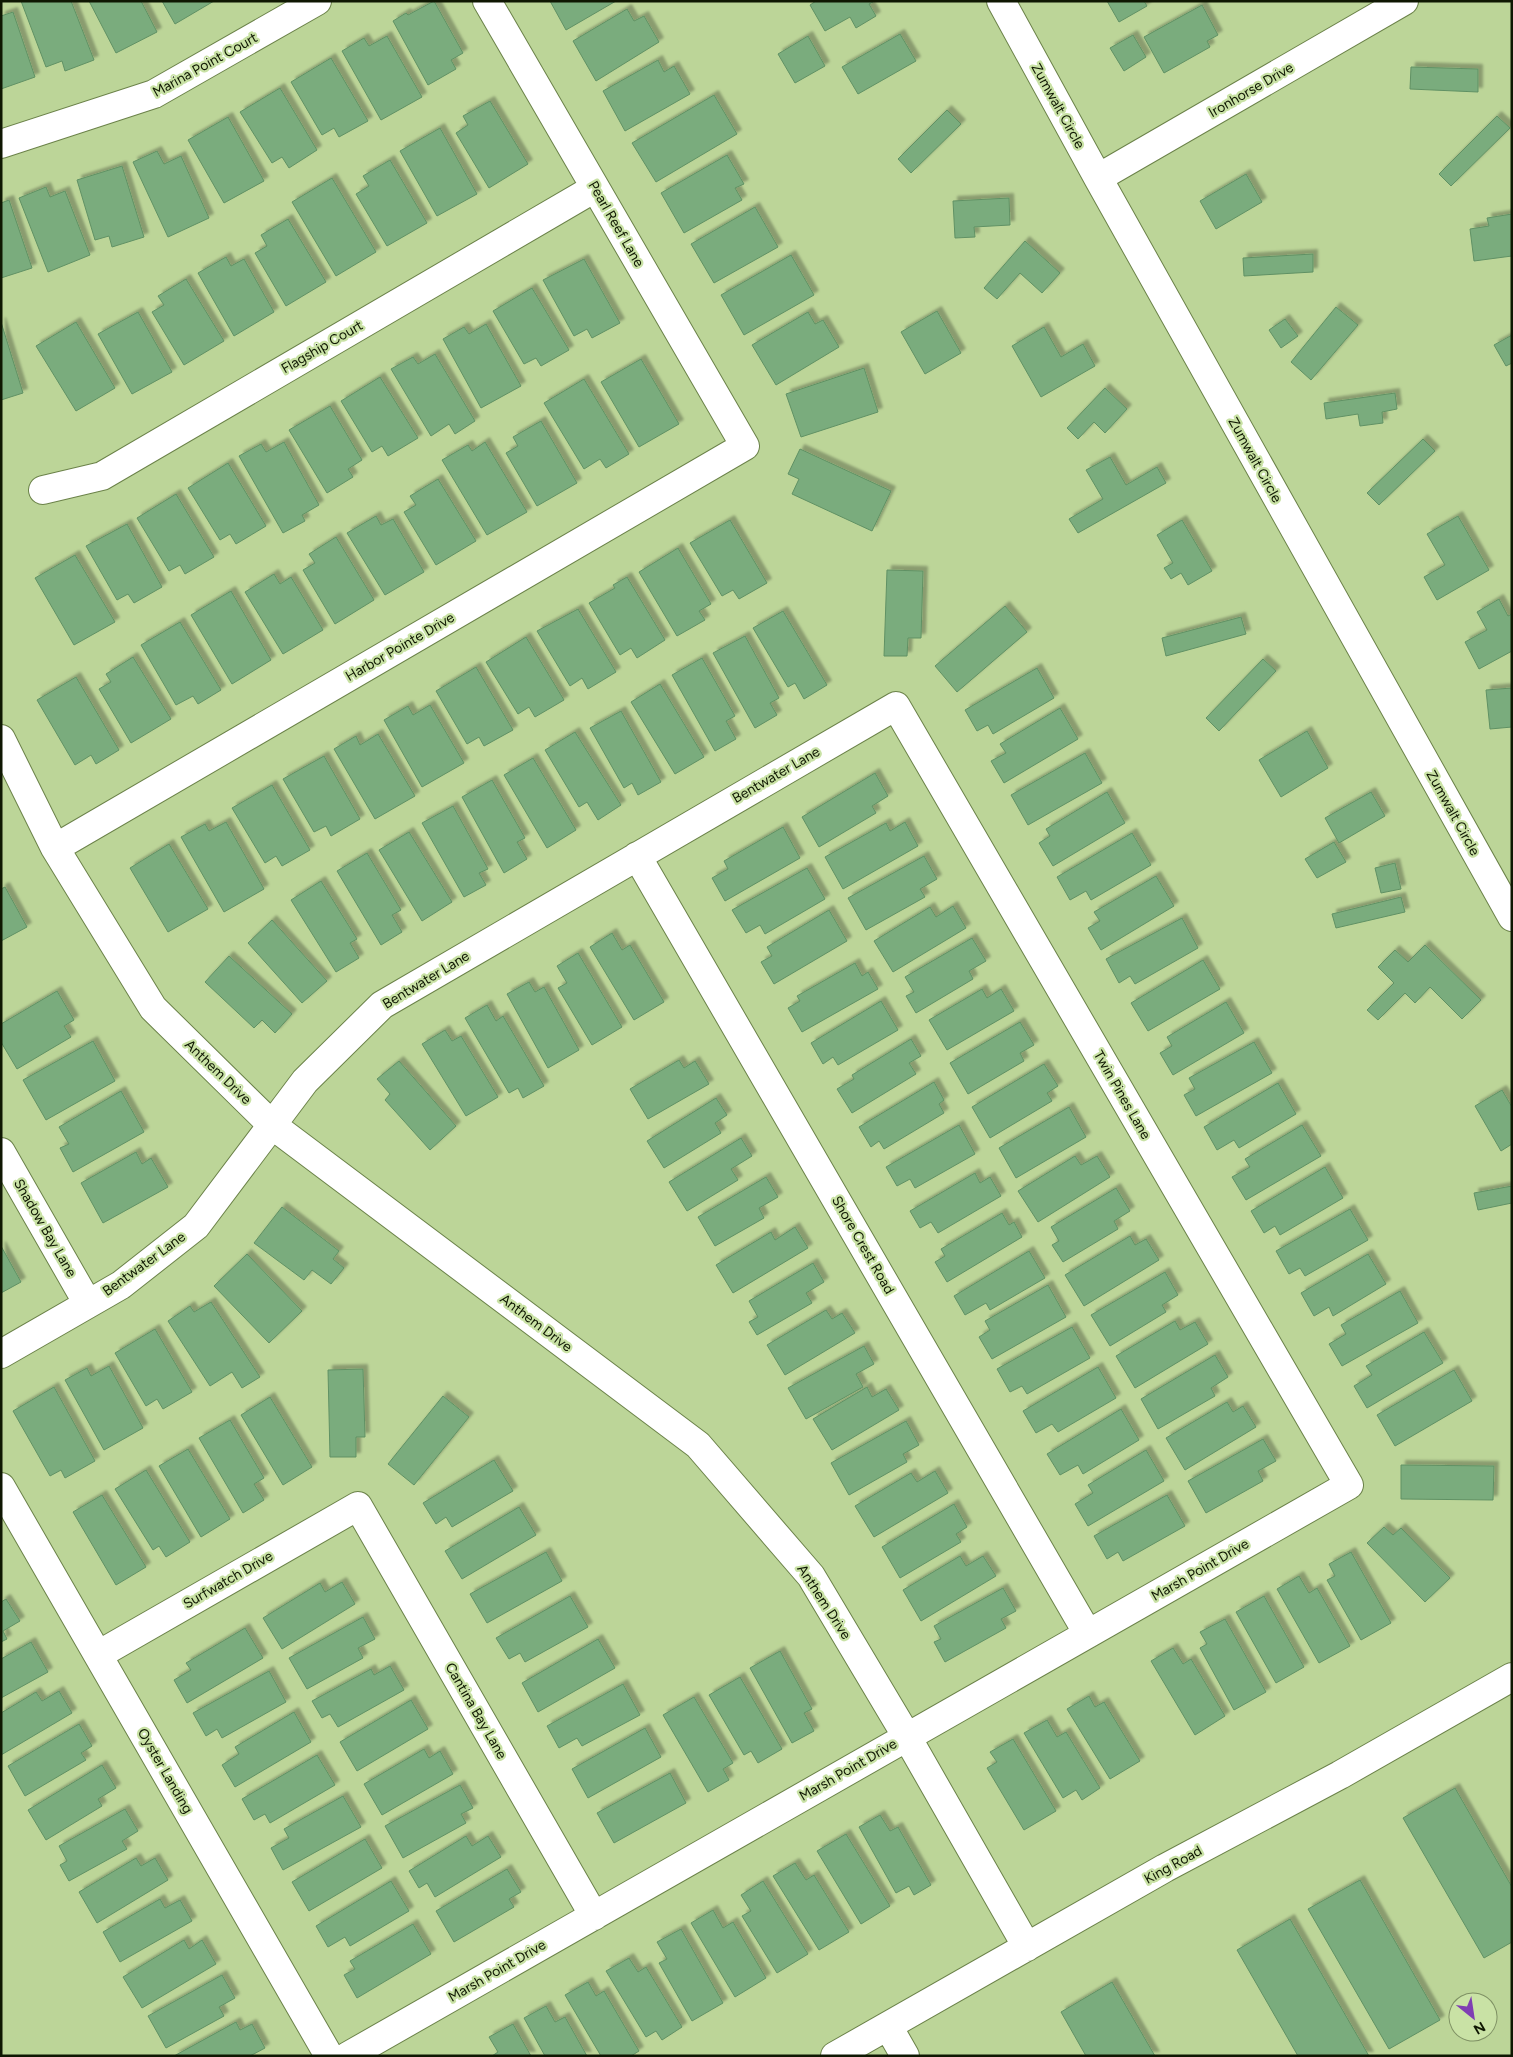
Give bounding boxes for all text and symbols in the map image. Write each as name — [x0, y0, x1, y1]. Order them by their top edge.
street label: Marina Point Court — [150, 29, 260, 101]
street label: Ironhorse Drive — [1206, 59, 1297, 121]
street label: Zumwalt Circle — [1028, 60, 1089, 152]
street label: Pearl Reef Lane — [584, 178, 648, 270]
street label: Flagship Court — [278, 317, 366, 377]
street label: Zumwalt Circle — [1225, 414, 1286, 506]
street label: Harbor Pointe Drive — [343, 609, 458, 685]
street label: Bentwater Lane — [729, 743, 823, 807]
street label: Zumwalt Circle — [1423, 767, 1484, 859]
street label: Bentwater Lane — [380, 947, 473, 1013]
street label: Anthem Drive — [181, 1036, 255, 1108]
street label: Twin Pines Lane — [1090, 1048, 1154, 1143]
street label: Shadow Bay Lane — [10, 1176, 80, 1280]
street label: Shore Crest Road — [828, 1193, 898, 1297]
street label: Bentwater Lane — [99, 1228, 189, 1300]
street label: Anthem Drive — [497, 1290, 576, 1356]
street label: Marsh Point Drive — [1148, 1535, 1252, 1605]
street label: Surfwatch Drive — [180, 1547, 276, 1613]
street label: Anthem Drive — [794, 1561, 855, 1643]
street label: Cantina Bay Lane — [442, 1660, 511, 1762]
street label: Oyster Landing — [134, 1725, 196, 1817]
street label: Marsh Point Drive — [796, 1735, 900, 1805]
street label: King Road — [1141, 1842, 1205, 1888]
street label: Marsh Point Drive — [445, 1936, 549, 2006]
north arrow — [1448, 1992, 1498, 2042]
text: N — [1470, 2018, 1488, 2038]

